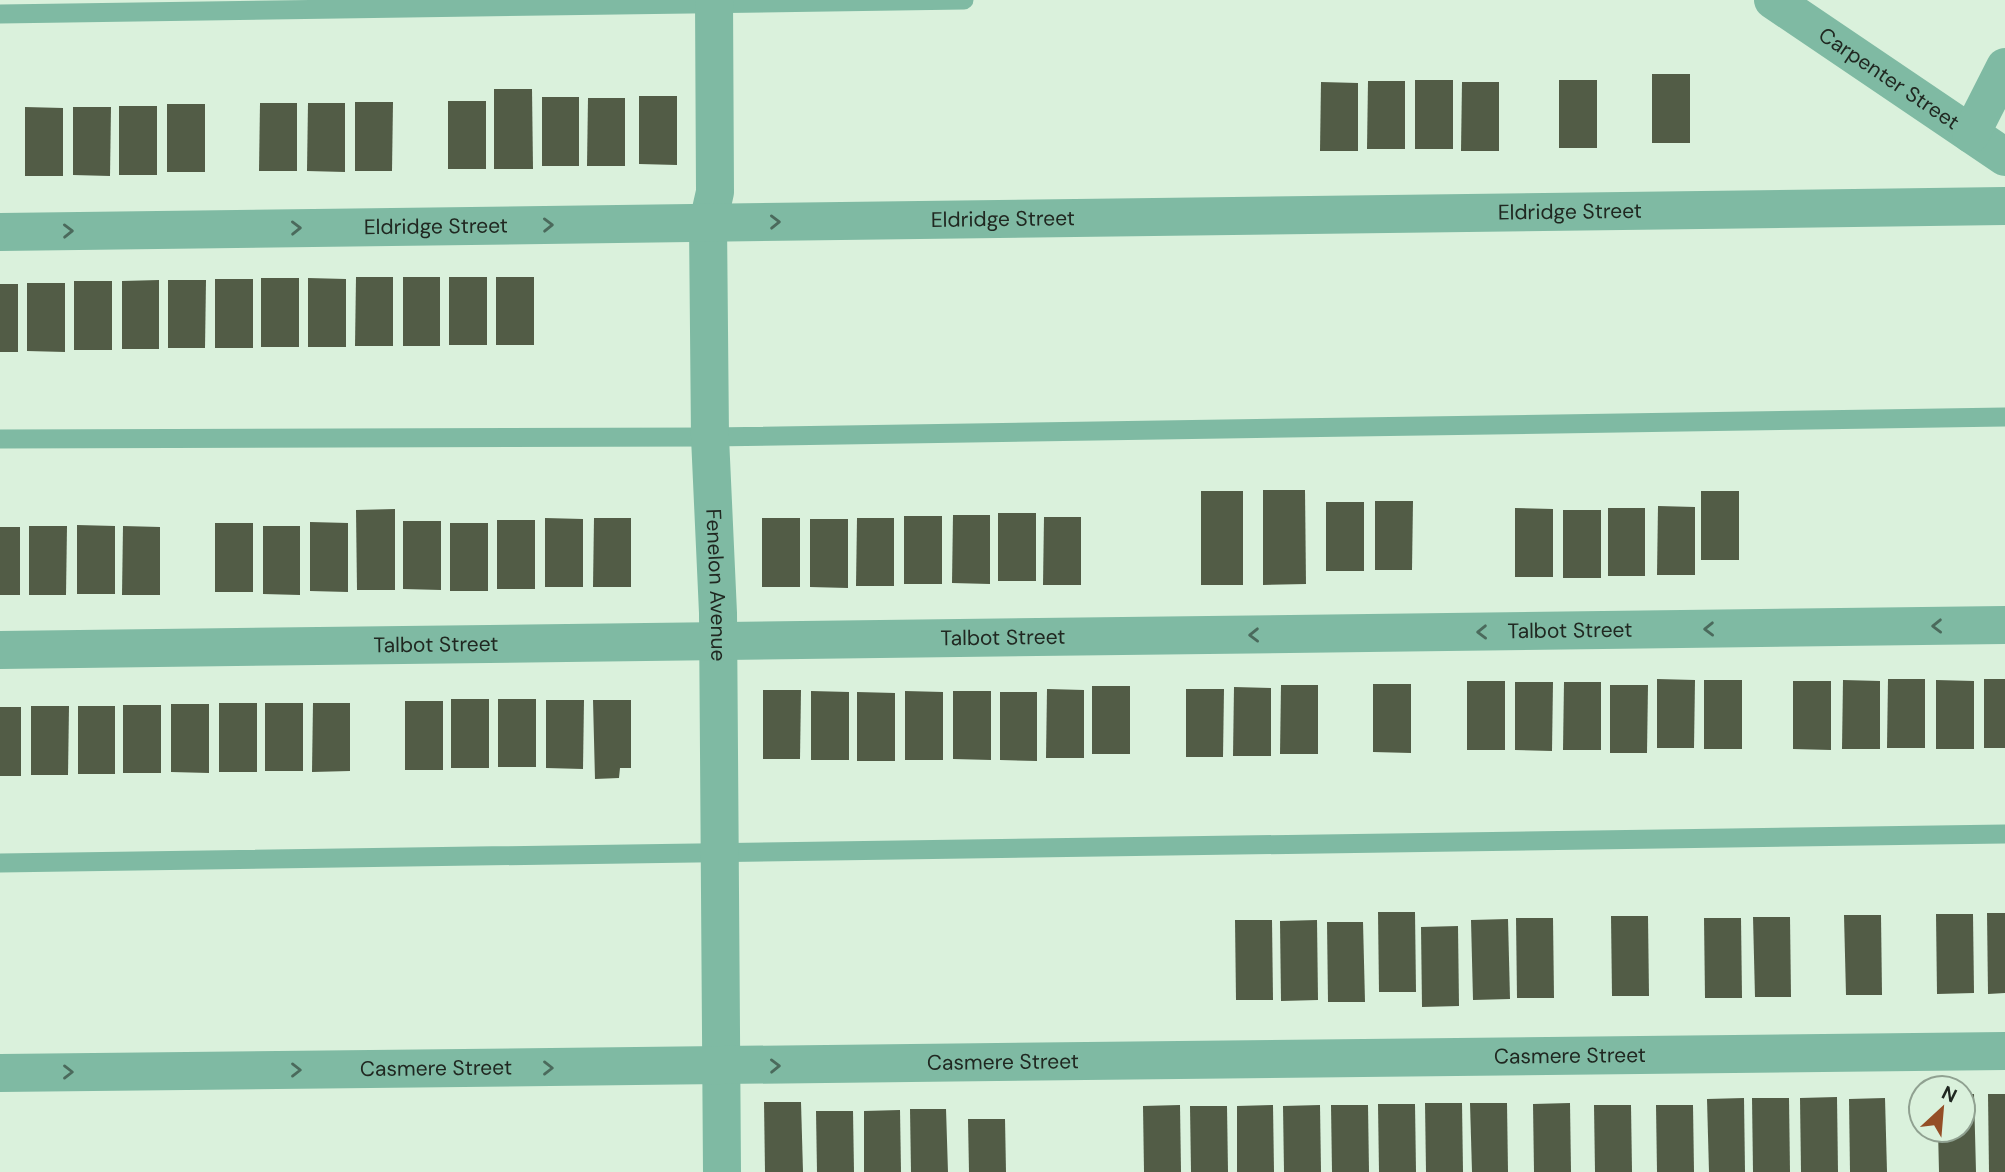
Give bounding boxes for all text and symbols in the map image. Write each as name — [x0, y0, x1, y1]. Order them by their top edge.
street label: Carpenter Street — [1813, 21, 1965, 136]
street label: Eldridge Street — [1498, 197, 1642, 227]
street label: Eldridge Street — [931, 204, 1075, 234]
street label: Eldridge Street — [364, 211, 508, 241]
one-way arrow — [770, 214, 781, 230]
one-way arrow — [543, 217, 553, 233]
one-way arrow — [291, 220, 301, 236]
one-way arrow — [63, 223, 74, 239]
street label: Fenelon Avenue — [699, 508, 732, 662]
street label: Talbot Street — [1507, 616, 1633, 645]
one-way arrow — [1931, 618, 1942, 634]
one-way arrow — [1704, 621, 1714, 637]
street label: Talbot Street — [940, 623, 1066, 652]
one-way arrow — [1476, 624, 1487, 640]
one-way arrow — [1249, 627, 1259, 643]
street label: Talbot Street — [373, 630, 499, 659]
street label: Casmere Street — [1494, 1041, 1646, 1071]
street label: Casmere Street — [927, 1047, 1079, 1077]
street label: Casmere Street — [360, 1053, 512, 1083]
one-way arrow — [770, 1058, 781, 1074]
one-way arrow — [543, 1060, 553, 1076]
one-way arrow — [291, 1062, 301, 1078]
one-way arrow — [63, 1064, 74, 1080]
north arrow — [1907, 1074, 1977, 1144]
text: N — [1938, 1080, 1961, 1108]

